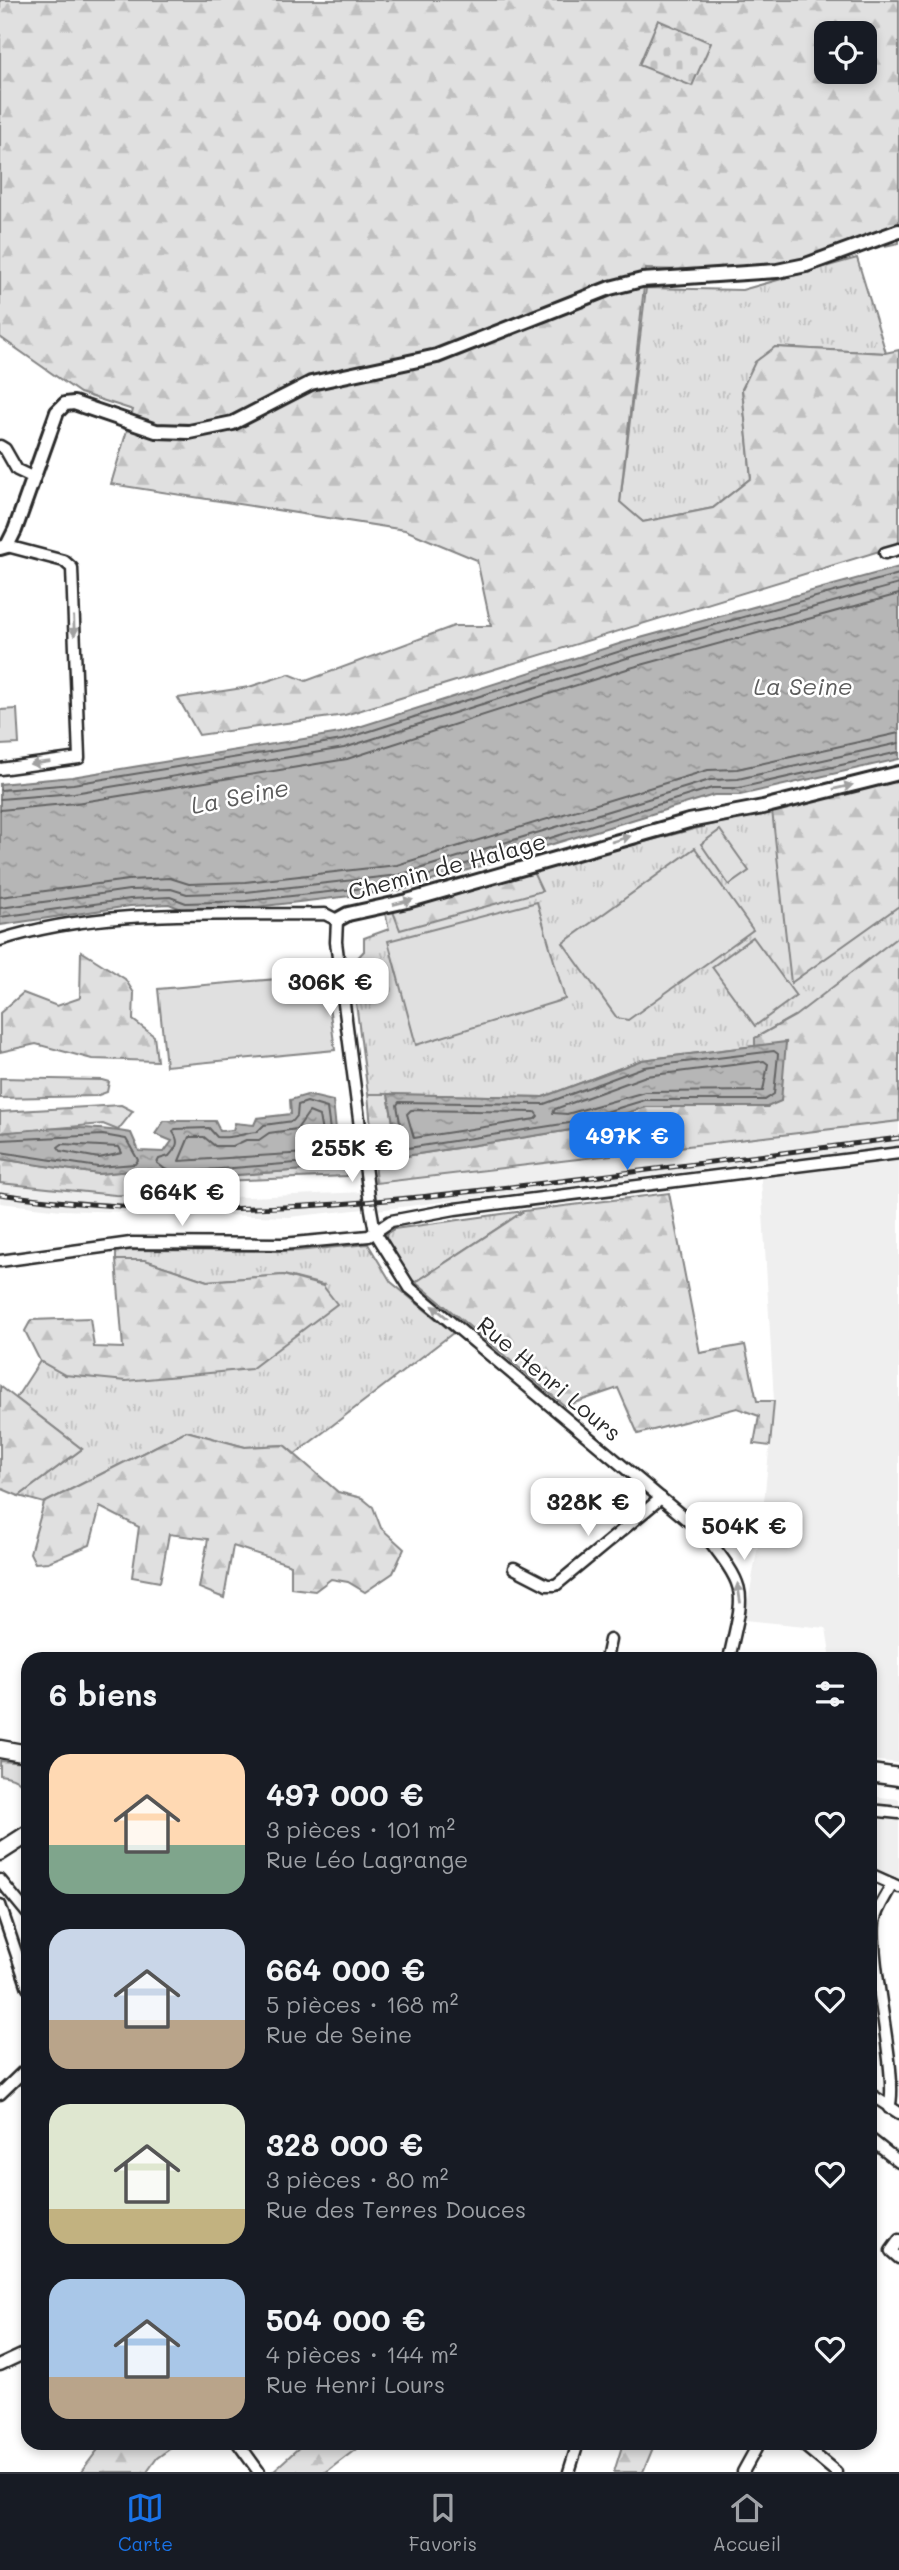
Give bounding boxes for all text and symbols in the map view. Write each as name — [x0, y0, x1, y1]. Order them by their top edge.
map controls — [814, 21, 877, 84]
button: locate — [814, 21, 877, 84]
one-way arrow — [69, 615, 80, 637]
water label: La Seine — [753, 670, 853, 701]
one-way arrow — [29, 758, 51, 769]
water label: La Seine — [188, 771, 291, 820]
one-way arrow — [832, 781, 854, 792]
street label: Chemin de Halage — [344, 825, 549, 907]
one-way arrow — [611, 834, 632, 844]
one-way arrow — [392, 896, 414, 907]
pin: 306K € — [273, 958, 387, 1018]
text: 306K € — [288, 966, 372, 996]
pin: 497K € — [570, 1112, 684, 1172]
text: 497K € — [585, 1120, 669, 1150]
pin: 255K € — [295, 1124, 409, 1184]
text: 255K € — [311, 1132, 393, 1162]
pin: 664K € — [125, 1168, 239, 1228]
text: 664K € — [140, 1176, 224, 1206]
one-way arrow — [431, 1305, 449, 1320]
street label: Rue Henri Lours — [471, 1309, 628, 1447]
pin: 328K € — [531, 1478, 645, 1538]
text: 328K € — [547, 1486, 629, 1516]
pin: 504K € — [687, 1502, 801, 1562]
text: 504K € — [702, 1510, 786, 1540]
one-way arrow — [734, 1581, 745, 1603]
text: 6 biens — [49, 1674, 157, 1714]
icon: filters — [811, 1675, 849, 1713]
text: 497 000 € — [266, 1774, 424, 1814]
icon: home — [105, 1782, 189, 1866]
icon: heart — [811, 1805, 849, 1843]
text: 3 pièces · 101 m² — [266, 1814, 455, 1844]
text: Rue Léo Lagrange — [266, 1844, 468, 1874]
text: 664 000 € — [266, 1949, 425, 1989]
icon: home — [105, 1957, 189, 2041]
icon: heart — [811, 1980, 849, 2018]
text: 5 pièces · 168 m² — [266, 1989, 458, 2019]
text: Rue de Seine — [266, 2019, 412, 2049]
text: 328 000 € — [266, 2124, 423, 2164]
icon: home — [105, 2132, 189, 2216]
icon: heart — [811, 2155, 849, 2193]
text: 3 pièces · 80 m² — [266, 2164, 448, 2194]
text: Rue des Terres Douces — [266, 2194, 526, 2224]
text: 504 000 € — [266, 2299, 426, 2339]
icon: home — [105, 2307, 189, 2391]
icon: heart — [811, 2330, 849, 2368]
text: 4 pièces · 144 m² — [266, 2339, 458, 2369]
text: Rue Henri Lours — [266, 2369, 445, 2399]
tab: Carte — [118, 2489, 173, 2556]
tab: Favoris — [409, 2489, 477, 2556]
tab: Accueil — [713, 2489, 781, 2556]

